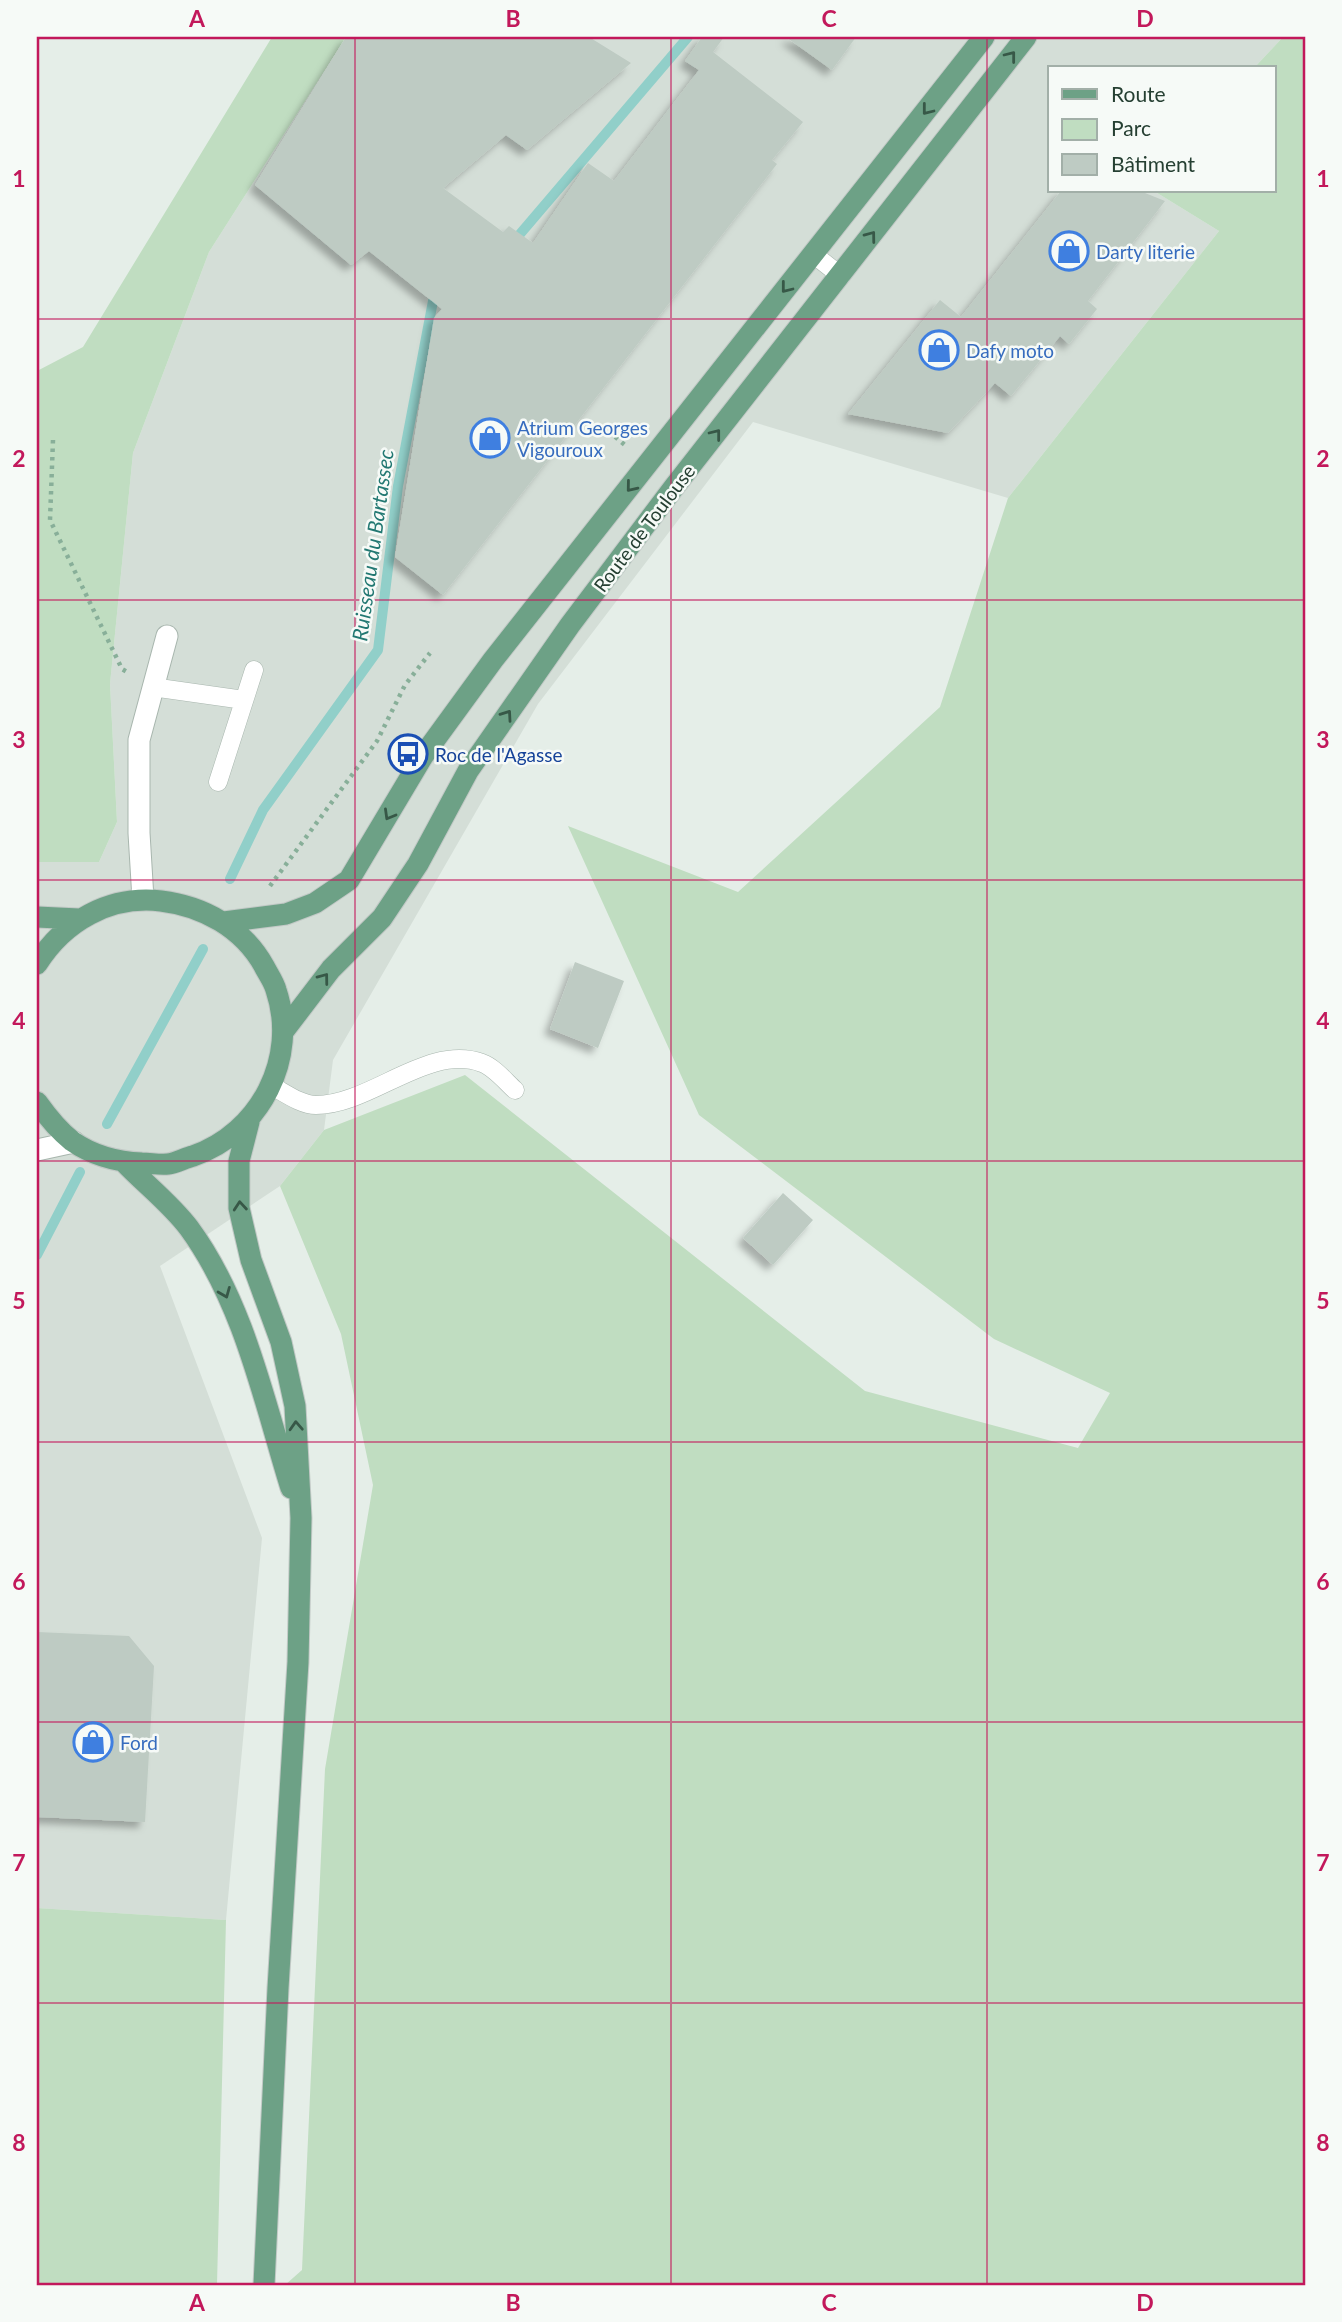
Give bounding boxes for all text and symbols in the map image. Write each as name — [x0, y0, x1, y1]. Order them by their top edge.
text: A — [188, 4, 206, 32]
text: B — [505, 4, 521, 32]
text: C — [821, 4, 837, 32]
text: D — [1136, 4, 1154, 32]
one-way arrow — [1002, 52, 1015, 64]
legend — [1048, 66, 1276, 192]
text: Route — [1111, 81, 1166, 106]
one-way arrow — [923, 102, 936, 115]
text: Parc — [1111, 115, 1151, 140]
text: Bâtiment — [1111, 151, 1196, 176]
text: 1 — [12, 164, 26, 192]
text: 1 — [1316, 164, 1330, 192]
shop icon: Darty literie — [1048, 230, 1090, 272]
one-way arrow — [863, 232, 876, 244]
place label: Darty literie — [1096, 240, 1195, 263]
one-way arrow — [782, 281, 795, 293]
shop icon: Dafy moto — [918, 329, 960, 371]
place label: Dafy moto — [966, 339, 1054, 362]
place label: Atrium Georges Vigouroux — [517, 416, 648, 461]
shop icon: Atrium Georges Vigouroux — [469, 417, 511, 459]
one-way arrow — [707, 430, 720, 442]
text: 2 — [12, 444, 26, 472]
text: 2 — [1316, 444, 1330, 472]
water label: Ruisseau du Bartassec — [346, 447, 398, 642]
street label: Route de Toulouse — [589, 460, 699, 596]
one-way arrow — [626, 479, 639, 491]
one-way arrow — [499, 710, 511, 723]
text: 3 — [12, 725, 26, 753]
text: 3 — [1316, 725, 1330, 753]
bus stop icon: Roc de l'Agasse — [387, 733, 429, 775]
place label: Roc de l'Agasse — [435, 743, 563, 766]
one-way arrow — [384, 808, 397, 821]
one-way arrow — [316, 973, 328, 985]
text: 4 — [12, 1006, 26, 1034]
text: 4 — [1316, 1006, 1330, 1034]
one-way arrow — [233, 1201, 248, 1212]
text: 5 — [12, 1286, 26, 1314]
one-way arrow — [217, 1286, 231, 1298]
text: 5 — [1316, 1286, 1330, 1314]
one-way arrow — [288, 1420, 303, 1431]
text: 6 — [12, 1567, 26, 1595]
text: 6 — [1316, 1567, 1330, 1595]
shop icon: Ford — [72, 1721, 114, 1763]
place label: Ford — [120, 1731, 158, 1754]
text: 7 — [12, 1848, 26, 1876]
text: 7 — [1316, 1848, 1330, 1876]
text: 8 — [12, 2128, 26, 2156]
text: 8 — [1316, 2128, 1330, 2156]
text: A — [188, 2288, 206, 2316]
text: B — [505, 2288, 521, 2316]
text: C — [821, 2288, 837, 2316]
text: D — [1136, 2288, 1154, 2316]

